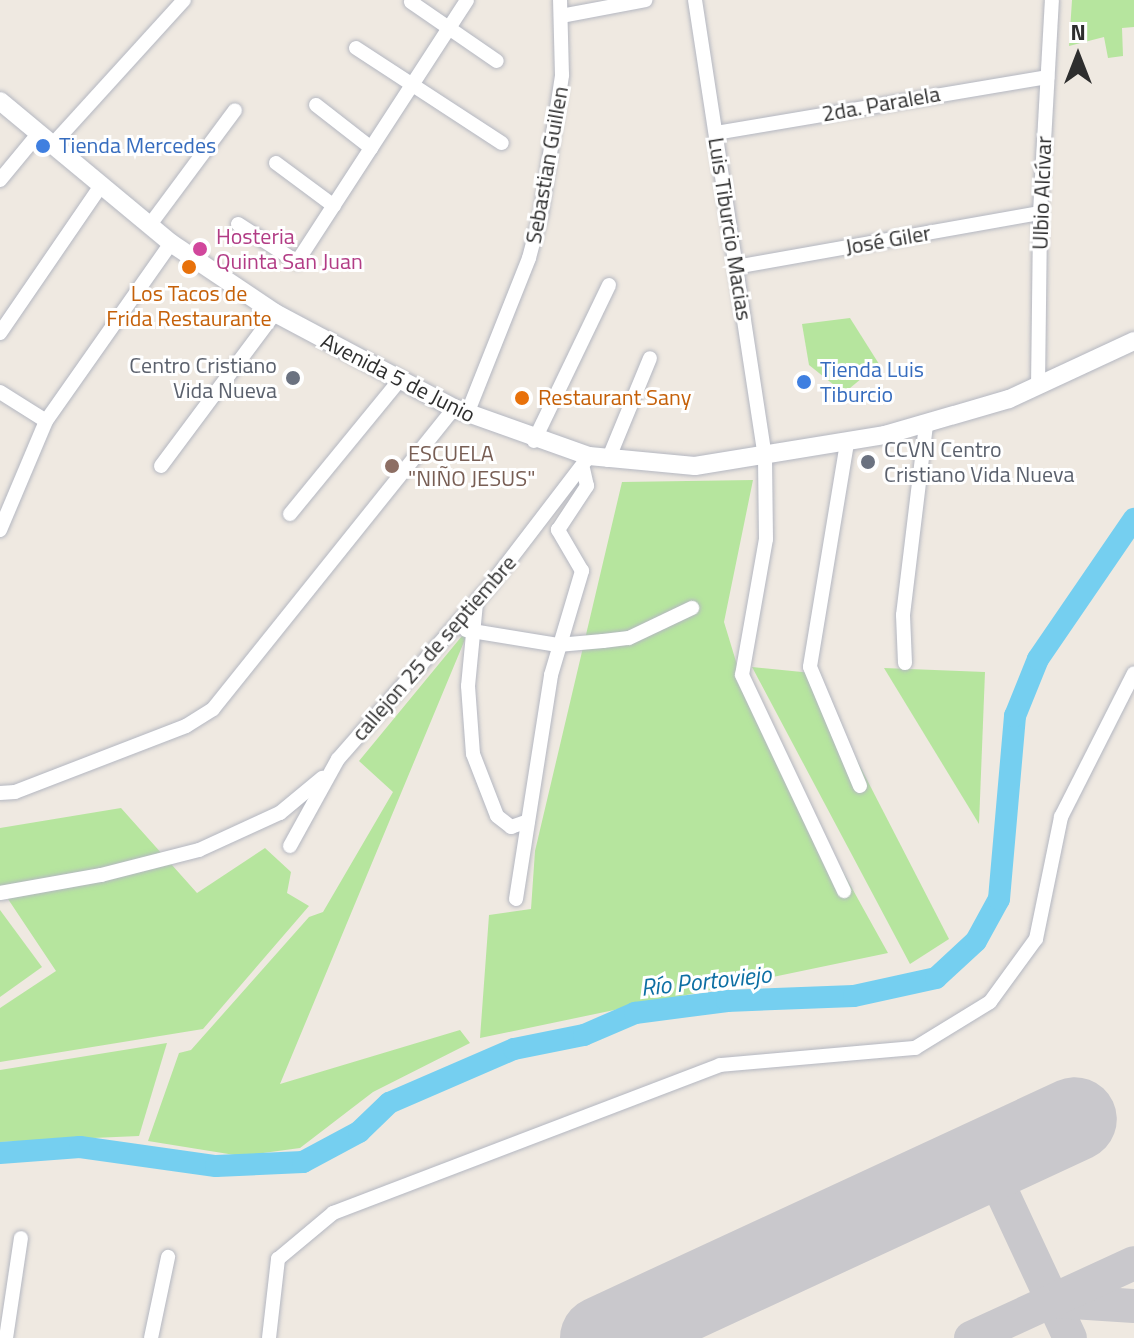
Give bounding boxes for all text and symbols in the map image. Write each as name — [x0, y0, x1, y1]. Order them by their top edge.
text: N — [1070, 15, 1086, 49]
north arrow — [1038, 16, 1118, 96]
street label: 2da. Paralela — [820, 81, 942, 127]
street label: Sebastian Guillen — [520, 84, 574, 246]
place label: Tienda Mercedes — [59, 133, 216, 159]
street label: Luis Tiburcio Macias — [702, 136, 758, 322]
street label: Ulbio Alcívar — [1027, 136, 1057, 250]
marker: Tienda Mercedes — [34, 137, 52, 155]
street label: José Giler — [843, 220, 933, 260]
place label: Hosteria Quinta San Juan — [216, 223, 363, 274]
marker: Hosteria Quinta San Juan — [191, 240, 209, 258]
marker: Los Tacos de Frida Restaurante — [180, 258, 198, 276]
place label: Los Tacos de Frida Restaurante — [106, 280, 272, 332]
street label: Avenida 5 de Junio — [317, 328, 479, 428]
place label: Centro Cristiano Vida Nueva — [129, 352, 277, 404]
place label: Tienda Luis Tiburcio — [820, 356, 924, 408]
marker: Centro Cristiano Vida Nueva — [284, 369, 302, 387]
marker: Tienda Luis Tiburcio — [795, 373, 813, 391]
place label: Restaurant Sany — [538, 385, 691, 411]
marker: Restaurant Sany — [513, 389, 531, 407]
place label: CCVN Centro Cristiano Vida Nueva — [884, 436, 1074, 488]
place label: ESCUELA "NIÑO JESUS" — [408, 440, 535, 492]
marker: CCVN Centro Cristiano Vida Nueva — [859, 453, 877, 471]
marker: ESCUELA "NIÑO JESUS" — [383, 457, 401, 475]
street label: callejon 25 de septiembre — [346, 550, 522, 746]
water label: Río Portoviejo — [639, 960, 773, 1002]

